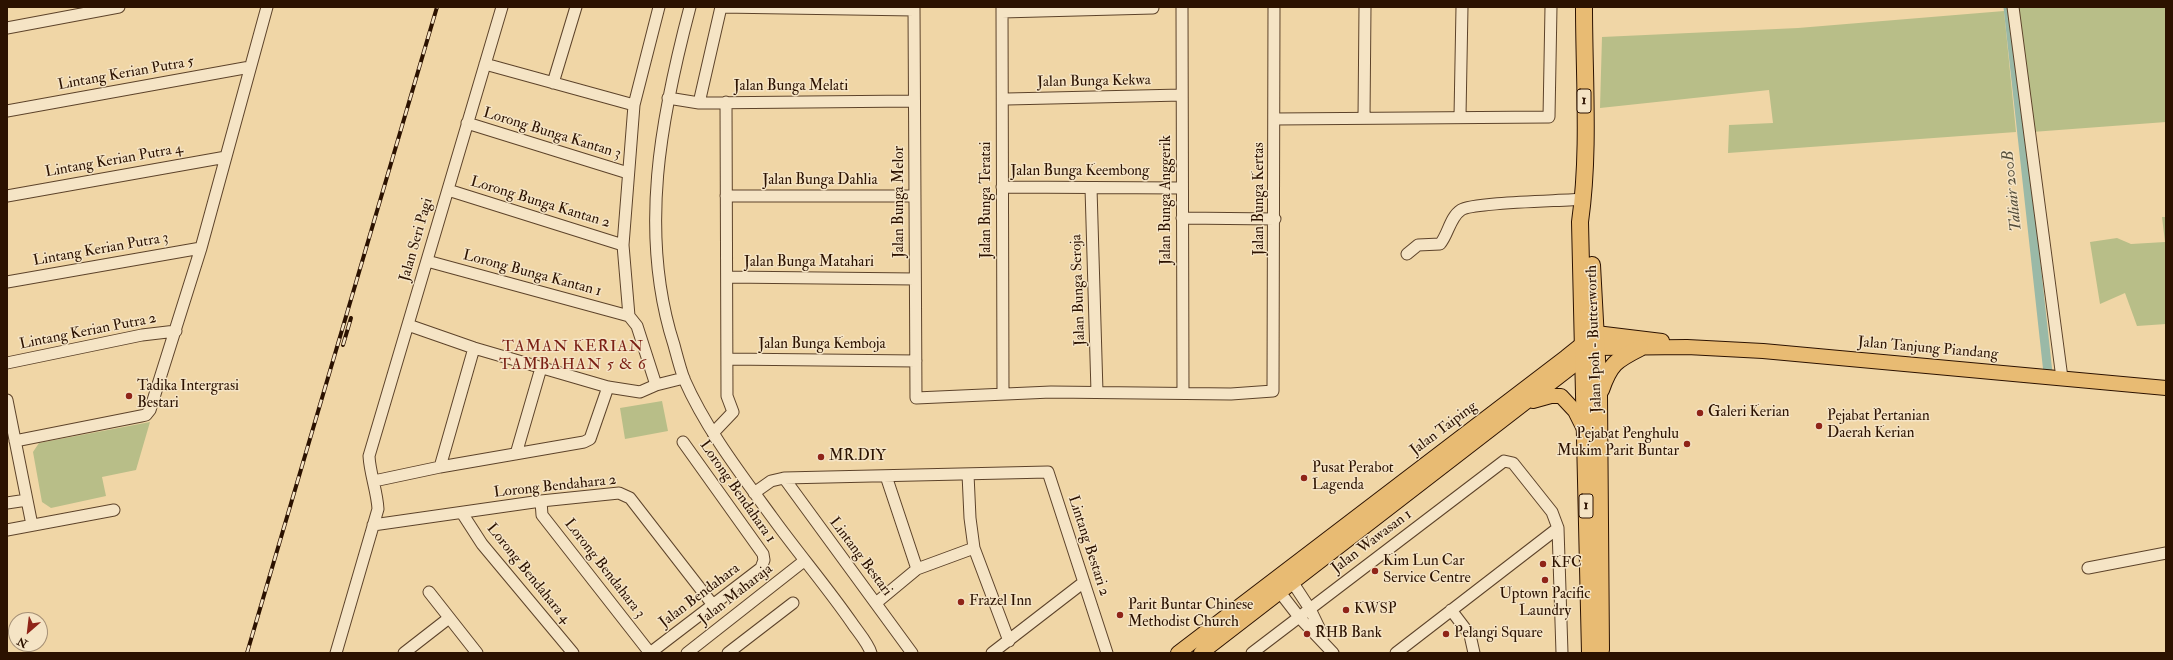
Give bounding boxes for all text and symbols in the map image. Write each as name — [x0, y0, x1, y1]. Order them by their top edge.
street label: Lintang Kerian Putra 5 — [57, 53, 195, 95]
street label: Jalan Bunga Kekwa — [1037, 72, 1151, 92]
street label: Jalan Bunga Melati — [734, 78, 848, 96]
road number: 1 — [1577, 89, 1591, 113]
street label: Lorong Bunga Kantan 3 — [481, 104, 623, 164]
street label: Jalan Bunga Anggerik — [1158, 135, 1176, 265]
street label: Lintang Kerian Putra 4 — [44, 140, 184, 182]
street label: Jalan Bunga Teratai — [978, 141, 996, 259]
street label: Jalan Bunga Kertas — [1251, 142, 1269, 256]
street label: Jalan Bunga Melor — [891, 146, 909, 258]
water label: Taliair 200B — [1999, 150, 2027, 232]
street label: Jalan Bunga Keembong — [1011, 163, 1149, 181]
street label: Jalan Bunga Dahlia — [762, 172, 878, 190]
street label: Lorong Bunga Kantan 2 — [468, 173, 612, 233]
street label: Jalan Seri Pagi — [396, 196, 438, 284]
street label: Lintang Kerian Putra 3 — [32, 229, 170, 271]
street label: Jalan Bunga Seroja — [1068, 234, 1090, 346]
street label: Lorong Bunga Kantan 1 — [461, 247, 603, 301]
street label: Jalan Bunga Matahari — [744, 254, 874, 272]
street label: Jalan Ipoh - Butterworth — [1583, 265, 1607, 413]
street label: Lintang Kerian Putra 2 — [18, 310, 158, 354]
street label: Jalan Tanjung Piandang — [1857, 334, 1999, 364]
street label: Jalan Bunga Kemboja — [758, 336, 886, 354]
district label: TAMAN KERIAN TAMBAHAN 5 & 6 — [499, 338, 647, 376]
place label: Tadika Intergrasi Bestari — [137, 378, 239, 413]
marker: Tadika Intergrasi Bestari — [124, 391, 134, 401]
street label: Jalan Taiping — [1407, 398, 1481, 460]
place label: Galeri Kerian — [1708, 404, 1790, 422]
marker: Galeri Kerian — [1695, 408, 1705, 418]
place label: Pejabat Pertanian Daerah Kerian — [1827, 408, 1930, 443]
marker: Pejabat Pertanian Daerah Kerian — [1814, 421, 1824, 431]
place label: Pejabat Penghulu Mukim Parit Buntar — [1557, 426, 1679, 461]
street label: Lorong Bendahara 1 — [695, 437, 779, 547]
marker: Pejabat Penghulu Mukim Parit Buntar — [1682, 439, 1692, 449]
place label: MR.DIY — [829, 448, 886, 466]
marker: MR.DIY — [816, 452, 826, 462]
place label: Pusat Perabot Lagenda — [1312, 460, 1394, 495]
street label: Lorong Bendahara 2 — [493, 472, 617, 502]
marker: Pusat Perabot Lagenda — [1299, 473, 1309, 483]
street label: Lintang Bestari 2 — [1063, 494, 1113, 598]
road number: 1 — [1579, 494, 1593, 518]
street label: Jalan Wawasan 1 — [1328, 506, 1416, 578]
street label: Lintang Bestari — [825, 514, 895, 600]
street label: Lorong Bendahara 3 — [560, 516, 648, 622]
street label: Lorong Bendahara 4 — [482, 520, 574, 628]
place label: Kim Lun Car Service Centre — [1383, 553, 1471, 588]
place label: KFC — [1551, 555, 1582, 573]
marker: KFC — [1538, 559, 1548, 569]
street label: Jalan Bendahara — [656, 560, 744, 632]
street label: Jalan Maharaja — [695, 561, 777, 629]
marker: Kim Lun Car Service Centre — [1370, 566, 1380, 576]
marker: Uptown Pacific Laundry — [1540, 575, 1550, 585]
place label: Uptown Pacific Laundry — [1500, 586, 1590, 621]
place label: Frazel Inn — [969, 593, 1032, 611]
marker: Frazel Inn — [956, 597, 966, 607]
place label: Parit Buntar Chinese Methodist Church — [1128, 597, 1253, 632]
place label: KWSP — [1354, 601, 1397, 619]
marker: KWSP — [1341, 605, 1351, 615]
marker: Parit Buntar Chinese Methodist Church — [1115, 610, 1125, 620]
north arrow — [8, 612, 48, 652]
place label: RHB Bank — [1315, 625, 1382, 643]
place label: Pelangi Square — [1454, 625, 1543, 643]
marker: RHB Bank — [1302, 629, 1312, 639]
marker: Pelangi Square — [1441, 629, 1451, 639]
text: N — [15, 634, 30, 650]

